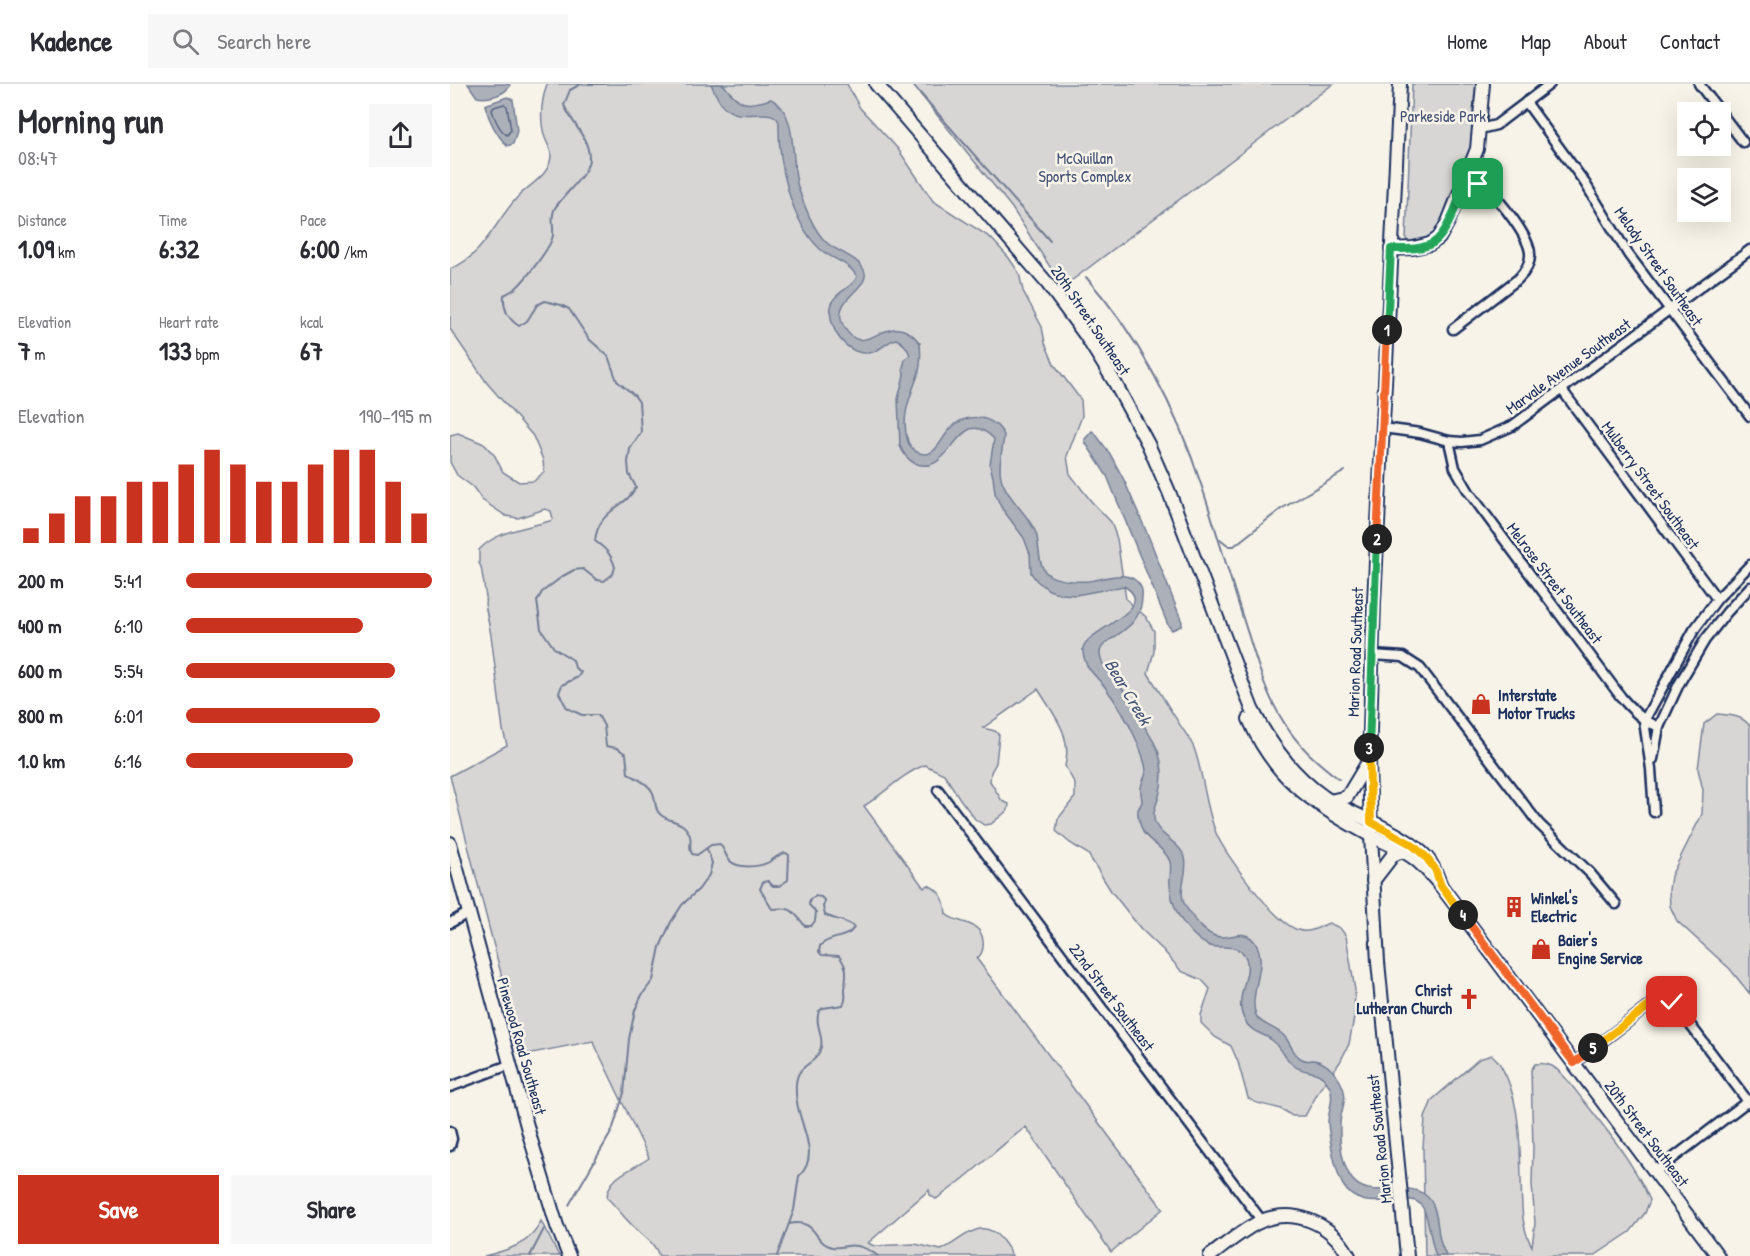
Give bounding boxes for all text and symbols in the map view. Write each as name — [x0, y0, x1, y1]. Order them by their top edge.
search box — [148, 14, 568, 68]
text: Kadence — [30, 22, 112, 60]
icon: search — [169, 25, 202, 58]
text: Search here — [217, 26, 311, 56]
text: Home — [1447, 27, 1488, 56]
text: Map — [1521, 27, 1551, 56]
text: About — [1584, 27, 1627, 56]
text: Contact — [1660, 27, 1720, 56]
text: Morning run — [18, 99, 164, 143]
map controls — [1677, 102, 1731, 222]
button: locate — [1677, 102, 1731, 156]
button: share — [369, 104, 432, 167]
park label: Parkeside Park — [1400, 105, 1486, 127]
text: 08:47 — [18, 144, 58, 171]
park label: McQuillan Sports Complex — [1039, 147, 1131, 187]
pin — [1452, 158, 1503, 209]
icon: arrive — [1461, 167, 1494, 200]
button: layers — [1677, 168, 1731, 222]
street label: Melody Street Southeast — [1610, 202, 1709, 330]
text: Distance — [18, 209, 67, 231]
text: Time — [159, 209, 187, 231]
text: Pace — [300, 209, 327, 231]
text: 1.09 — [18, 231, 54, 266]
text: 6:32 — [159, 231, 199, 266]
text: 6:00 — [300, 231, 340, 266]
text: km — [54, 241, 75, 263]
text: /km — [340, 241, 368, 263]
street label: 20th Street Southeast — [1046, 261, 1136, 380]
text: Elevation — [18, 311, 71, 333]
text: Heart rate — [159, 311, 219, 333]
text: kcal — [300, 311, 323, 333]
street label: Marvale Avenue Southeast — [1501, 313, 1636, 419]
pin: 1 — [1372, 315, 1402, 345]
text: 1 — [1384, 319, 1390, 341]
text: 7 — [18, 333, 31, 368]
text: 133 — [159, 333, 192, 368]
text: 67 — [300, 333, 323, 368]
text: m — [31, 343, 45, 365]
text: bpm — [192, 343, 220, 365]
text: Elevation — [18, 402, 84, 429]
text: 190–195 m — [359, 402, 432, 429]
street label: Mulberry Street Southeast — [1597, 416, 1705, 554]
street label: Melrose Street Southeast — [1502, 518, 1608, 649]
pin: 2 — [1362, 524, 1392, 554]
text: 2 — [1373, 528, 1381, 550]
text: 200 m — [18, 567, 63, 594]
text: 5:41 — [114, 567, 142, 594]
street label: Marion Road Southeast — [1342, 586, 1368, 717]
text: 400 m — [18, 612, 62, 639]
text: 6:10 — [114, 612, 143, 639]
water label: Bear Creek — [1099, 654, 1159, 731]
text: 600 m — [18, 657, 62, 684]
text: 5:54 — [114, 657, 143, 684]
place label: Interstate Motor Trucks — [1498, 684, 1576, 724]
shop icon: Interstate Motor Trucks — [1469, 692, 1493, 716]
text: 800 m — [18, 702, 63, 729]
text: 6:01 — [114, 702, 143, 729]
pin: 3 — [1354, 733, 1384, 763]
text: 3 — [1365, 737, 1373, 759]
text: 1.0 km — [18, 747, 65, 774]
text: 6:16 — [114, 747, 142, 774]
place label: Winkel's Electric — [1531, 887, 1579, 927]
building icon: Winkel's Electric — [1502, 895, 1526, 919]
pin: 4 — [1448, 900, 1478, 930]
text: 4 — [1460, 904, 1466, 926]
place label: Baier's Engine Service — [1558, 929, 1643, 970]
shop icon: Baier's Engine Service — [1529, 937, 1553, 961]
street label: 22nd Street Southeast — [1064, 939, 1160, 1056]
street label: Pinewood Road Southeast — [492, 975, 552, 1118]
pin — [1646, 976, 1697, 1027]
place label: Christ Lutheran Church — [1357, 979, 1452, 1019]
icon: check — [1655, 985, 1688, 1018]
church icon: Christ Lutheran Church — [1457, 987, 1481, 1011]
pin: 5 — [1578, 1033, 1608, 1063]
text: 5 — [1590, 1037, 1596, 1059]
street label: Marion Road Southeast — [1361, 1073, 1397, 1205]
street label: 20th Street Southeast — [1600, 1075, 1695, 1191]
button: Save — [18, 1175, 219, 1244]
button: Share — [231, 1175, 432, 1244]

